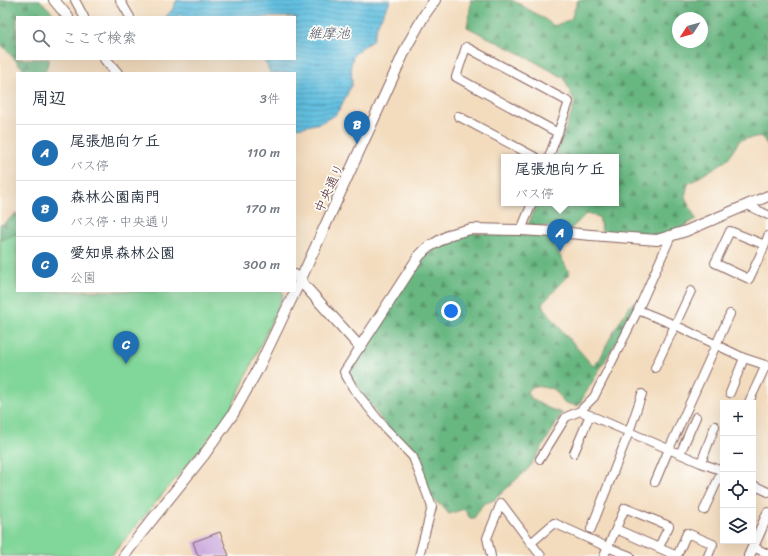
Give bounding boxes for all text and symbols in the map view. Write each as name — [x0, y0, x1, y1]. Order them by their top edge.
north arrow — [672, 12, 708, 48]
search box — [16, 16, 296, 60]
water label: 維摩池 — [308, 21, 351, 46]
text: ここで検索 — [62, 25, 137, 51]
icon: search — [30, 27, 52, 49]
text: 周辺 — [32, 83, 66, 113]
text: 3件 — [260, 87, 280, 110]
pin: B — [344, 111, 370, 144]
text: 尾張旭向ケ丘 — [70, 128, 160, 154]
text: A — [41, 141, 49, 164]
text: 110 m — [247, 141, 280, 164]
text: バス停 — [70, 154, 109, 177]
popup — [501, 154, 619, 206]
text: 尾張旭向ケ丘 — [515, 156, 605, 182]
street label: 中央通り — [308, 160, 350, 216]
text: バス停 — [515, 182, 554, 205]
text: 森林公園南門 — [70, 184, 160, 210]
text: B — [41, 197, 49, 220]
text: 170 m — [245, 197, 280, 220]
text: バス停 · 中央通り — [70, 210, 171, 233]
pin: A — [547, 219, 573, 252]
text: 愛知県森林公園 — [70, 240, 175, 266]
text: C — [41, 253, 49, 276]
text: 300 m — [243, 253, 280, 276]
text: 公園 — [70, 266, 96, 289]
your location — [441, 301, 461, 321]
pin: C — [113, 331, 139, 364]
map controls — [720, 400, 756, 544]
button: + — [720, 400, 756, 436]
button: − — [720, 436, 756, 472]
button: locate — [720, 472, 756, 508]
button: layers — [720, 508, 756, 544]

